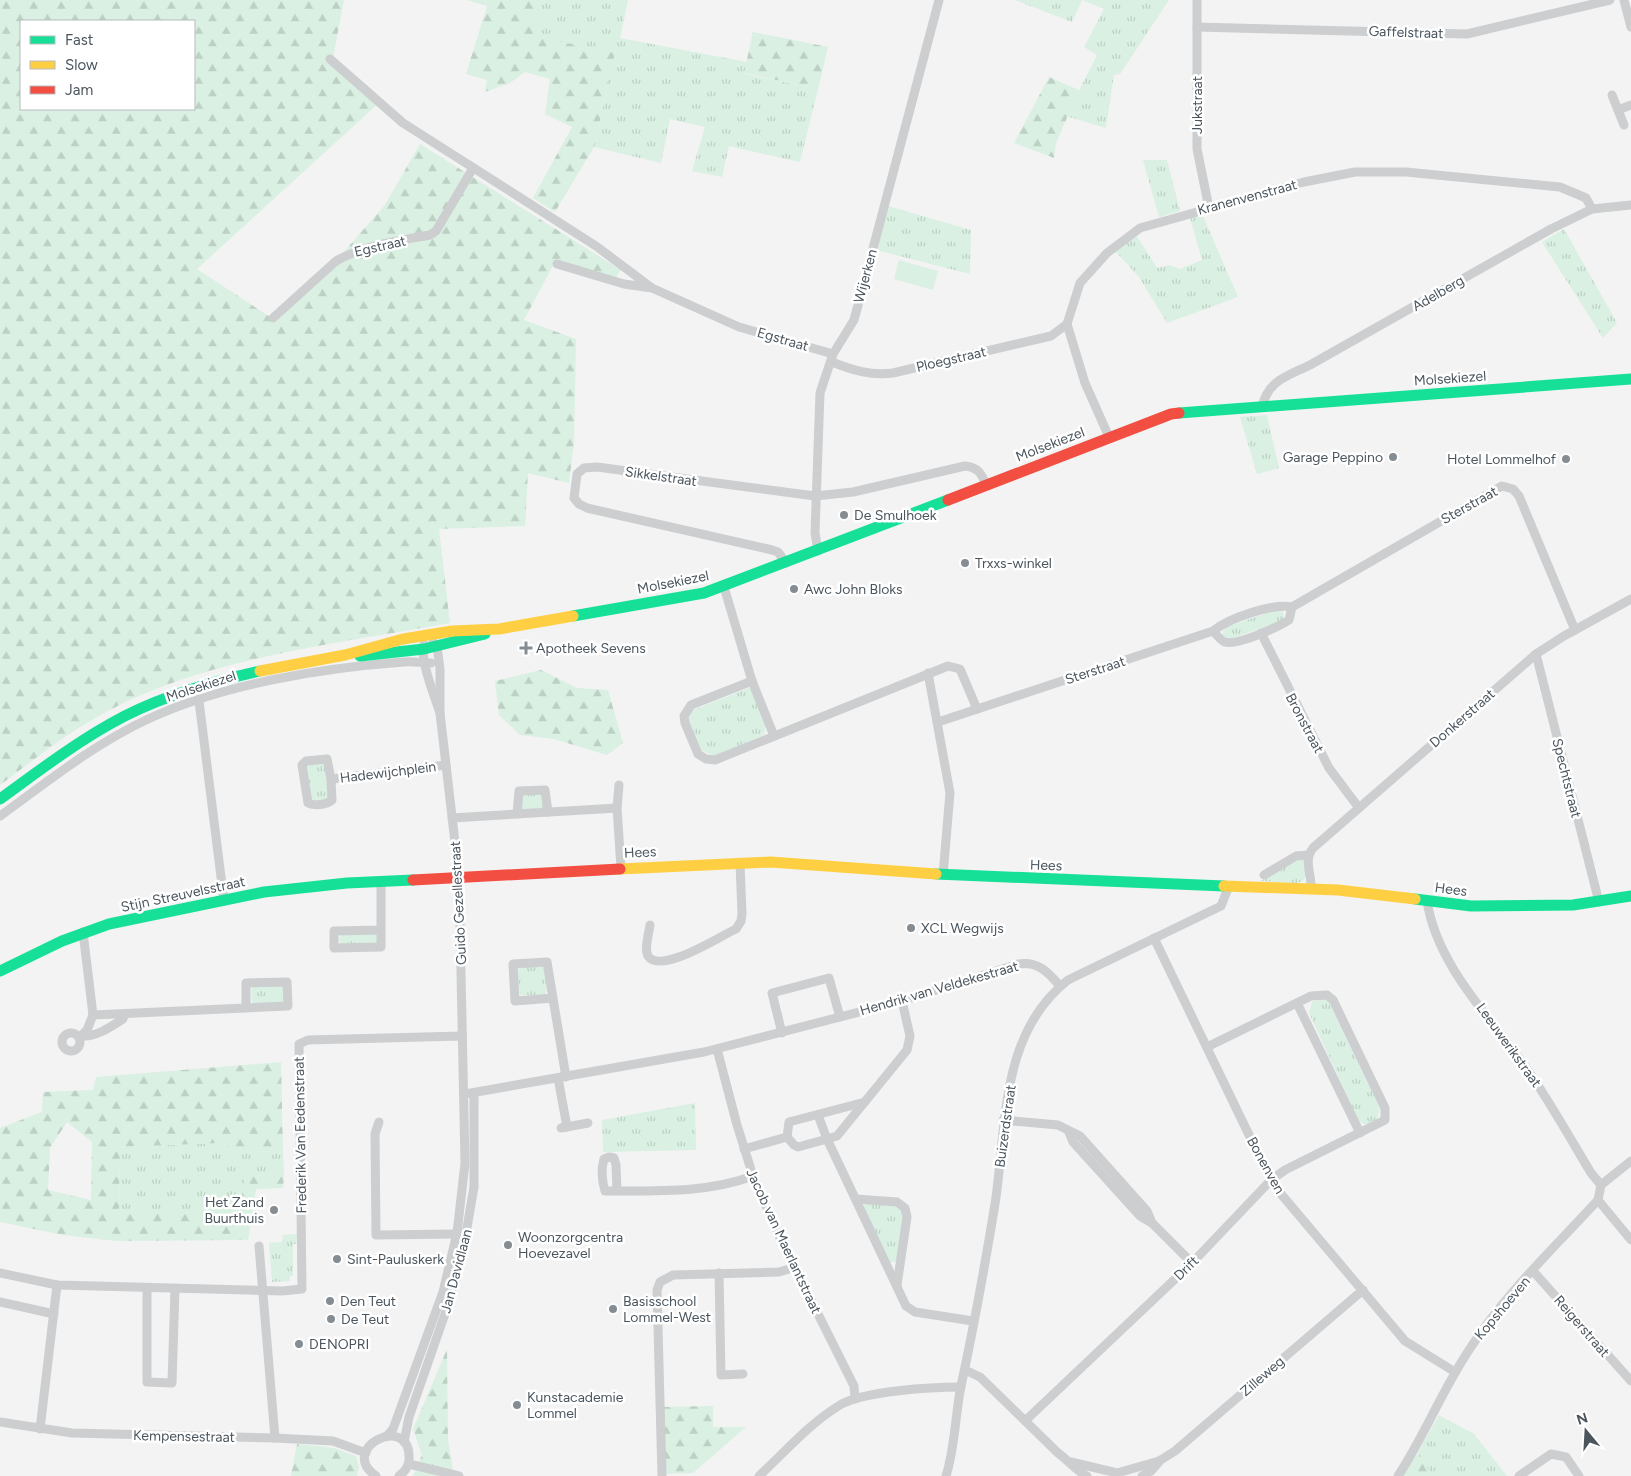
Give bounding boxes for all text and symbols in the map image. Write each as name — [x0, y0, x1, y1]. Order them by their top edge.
legend — [20, 20, 195, 110]
street label: Gaffelstraat — [1368, 23, 1444, 42]
text: Fast — [65, 31, 94, 49]
text: Slow — [65, 56, 98, 74]
street label: Jukstraat — [1189, 76, 1206, 134]
text: Jam — [65, 81, 93, 99]
street label: Kranenvenstraat — [1196, 176, 1299, 219]
street label: Egstraat — [353, 232, 408, 261]
street label: Wijerken — [850, 247, 881, 305]
street label: Adelberg — [1409, 272, 1467, 315]
street label: Egstraat — [755, 324, 811, 355]
street label: Ploegstraat — [914, 343, 988, 376]
street label: Molsekiezel — [1413, 367, 1487, 390]
street label: Molsekiezel — [1013, 424, 1087, 465]
place label: Garage Peppino — [1283, 449, 1383, 466]
marker: Garage Peppino — [1387, 451, 1399, 463]
place label: Hotel Lommelhof — [1447, 451, 1557, 468]
marker: Hotel Lommelhof — [1560, 453, 1572, 465]
street label: Sikkelstraat — [624, 463, 698, 490]
street label: Sterstraat — [1438, 483, 1501, 528]
place label: De Smulhoek — [854, 507, 937, 524]
marker: De Smulhoek — [838, 509, 850, 521]
place label: Trxxs-winkel — [975, 555, 1052, 572]
marker: Trxxs-winkel — [959, 557, 971, 569]
street label: Molsekiezel — [636, 567, 710, 598]
place label: Awc John Bloks — [804, 581, 903, 598]
marker: Awc John Bloks — [788, 583, 800, 595]
place label: Apotheek Sevens — [536, 640, 646, 657]
marker: Apotheek Sevens — [520, 642, 532, 654]
street label: Sterstraat — [1063, 653, 1127, 688]
street label: Molsekiezel — [164, 667, 238, 706]
street label: Donkerstraat — [1426, 685, 1498, 751]
street label: Bronstraat — [1282, 690, 1327, 756]
street label: Spechtstraat — [1548, 737, 1585, 820]
street label: Hadewijchplein — [339, 758, 437, 787]
street label: Guido Gezellestraat — [447, 841, 470, 965]
street label: Hees — [623, 843, 657, 862]
street label: Hees — [1030, 856, 1062, 875]
street label: Stijn Streuvelsstraat — [119, 873, 247, 916]
street label: Hees — [1434, 879, 1468, 900]
place label: XCL Wegwijs — [921, 920, 1004, 937]
marker: XCL Wegwijs — [905, 922, 917, 934]
street label: Hendrik van Veldekestraat — [858, 958, 1020, 1019]
street label: Leeuwerikstraat — [1472, 1000, 1545, 1091]
street label: Frederik Van Eedenstraat — [291, 1056, 310, 1214]
street label: Buizerdstraat — [991, 1084, 1020, 1168]
street label: Bonenven — [1243, 1134, 1288, 1197]
street label: Jacob van Maerlantstraat — [742, 1166, 825, 1316]
place label: Het Zand Buurthuis — [204, 1194, 264, 1227]
marker: Het Zand Buurthuis — [268, 1204, 280, 1216]
street label: Jan Davidlaan — [437, 1227, 476, 1315]
place label: Woonzorgcentra Hoevezavel — [518, 1229, 623, 1262]
marker: Woonzorgcentra Hoevezavel — [502, 1239, 514, 1251]
place label: Sint-Pauluskerk — [347, 1251, 444, 1268]
street label: Drift — [1170, 1252, 1202, 1284]
marker: Sint-Pauluskerk — [331, 1253, 343, 1265]
street label: Kopshoeven — [1471, 1273, 1534, 1343]
street label: Reigerstraat — [1550, 1292, 1613, 1361]
place label: Den Teut — [340, 1293, 396, 1310]
place label: Basisschool Lommel-West — [623, 1293, 711, 1326]
marker: Den Teut — [324, 1295, 336, 1307]
marker: Basisschool Lommel-West — [607, 1303, 619, 1315]
place label: De Teut — [341, 1311, 389, 1328]
marker: De Teut — [325, 1313, 337, 1325]
place label: DENOPRI — [309, 1336, 369, 1353]
marker: DENOPRI — [293, 1338, 305, 1350]
street label: Zilleweg — [1237, 1353, 1288, 1400]
place label: Kunstacademie Lommel — [527, 1389, 624, 1422]
marker: Kunstacademie Lommel — [511, 1399, 523, 1411]
north arrow — [1561, 1406, 1611, 1456]
text: N — [1574, 1409, 1590, 1429]
street label: Kempensestraat — [133, 1427, 235, 1446]

